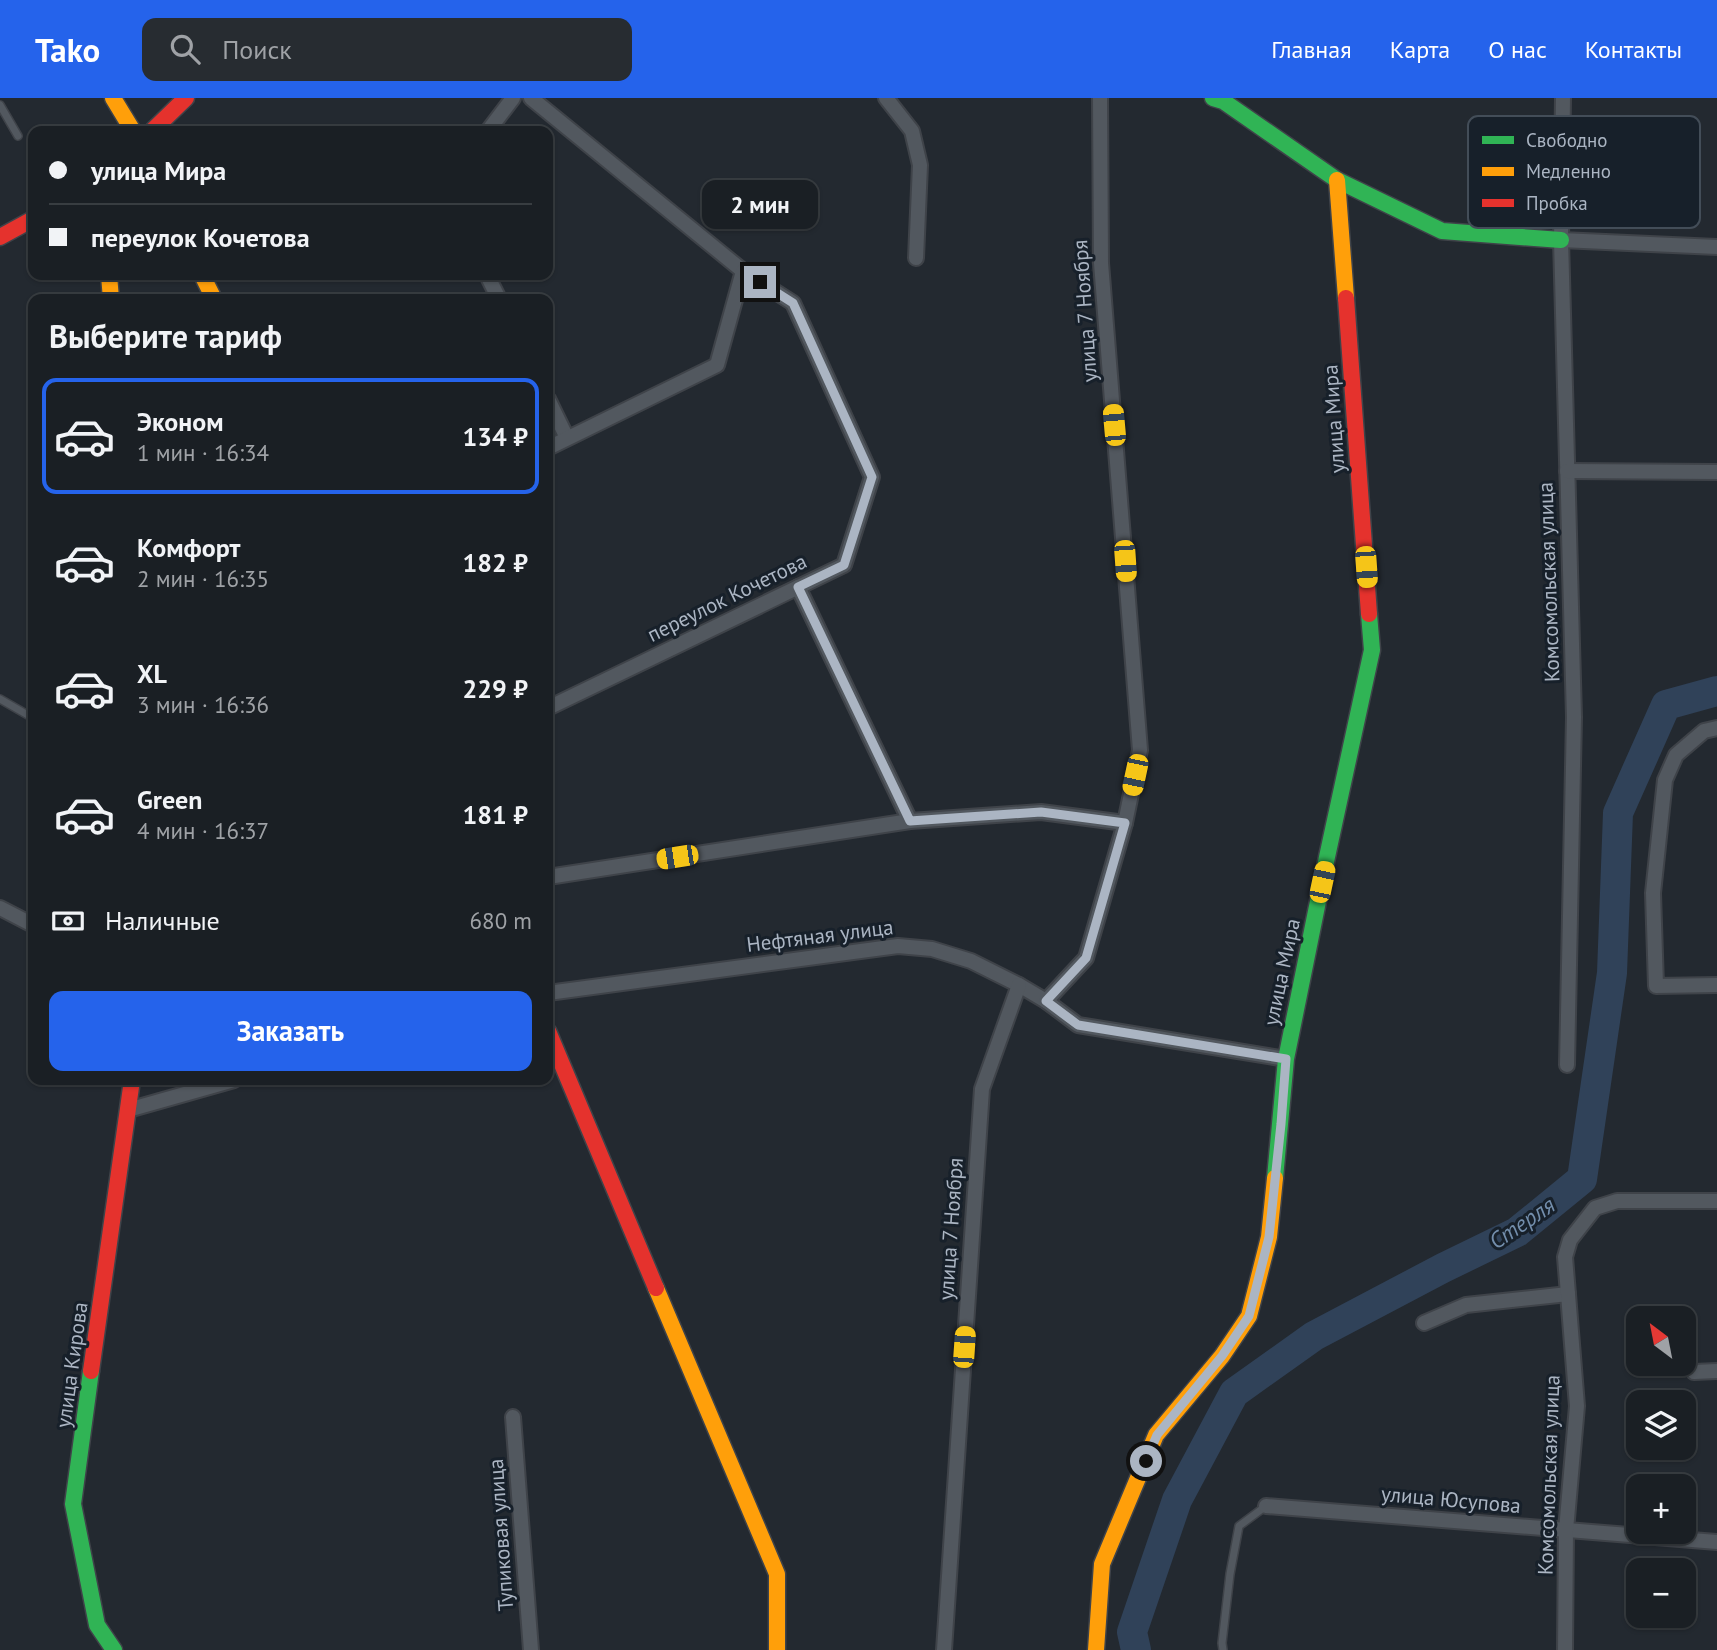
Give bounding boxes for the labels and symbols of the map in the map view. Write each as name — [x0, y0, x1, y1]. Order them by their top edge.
legend — [1468, 116, 1700, 228]
text: Свободно — [1526, 128, 1608, 152]
text: Медленно — [1526, 159, 1611, 183]
callout: 2 мин — [702, 180, 818, 230]
text: Пробка — [1526, 191, 1588, 215]
street label: улица 7 Ноября — [1066, 239, 1103, 383]
route end — [744, 266, 776, 298]
street label: улица Мира — [1316, 364, 1351, 474]
car — [1102, 403, 1127, 447]
street label: Комсомольская улица — [1532, 482, 1565, 683]
car — [1114, 539, 1137, 583]
car — [1355, 545, 1378, 589]
street label: переулок Кочетова — [642, 547, 811, 648]
car — [1121, 752, 1150, 798]
car — [655, 843, 700, 871]
car — [1308, 859, 1337, 905]
street label: Нефтяная улица — [745, 913, 895, 958]
street label: улица Мира — [1257, 916, 1306, 1028]
street label: улица 7 Ноября — [932, 1157, 969, 1301]
water label: Стерля — [1483, 1190, 1560, 1255]
street label: улица Кирова — [49, 1300, 94, 1430]
north arrow — [1626, 1306, 1696, 1376]
car — [953, 1325, 976, 1369]
street label: Комсомольская улица — [1532, 1374, 1565, 1575]
route start — [1130, 1445, 1162, 1477]
street label: Тупиковая улица — [482, 1458, 519, 1612]
street label: улица Юсупова — [1380, 1480, 1522, 1519]

